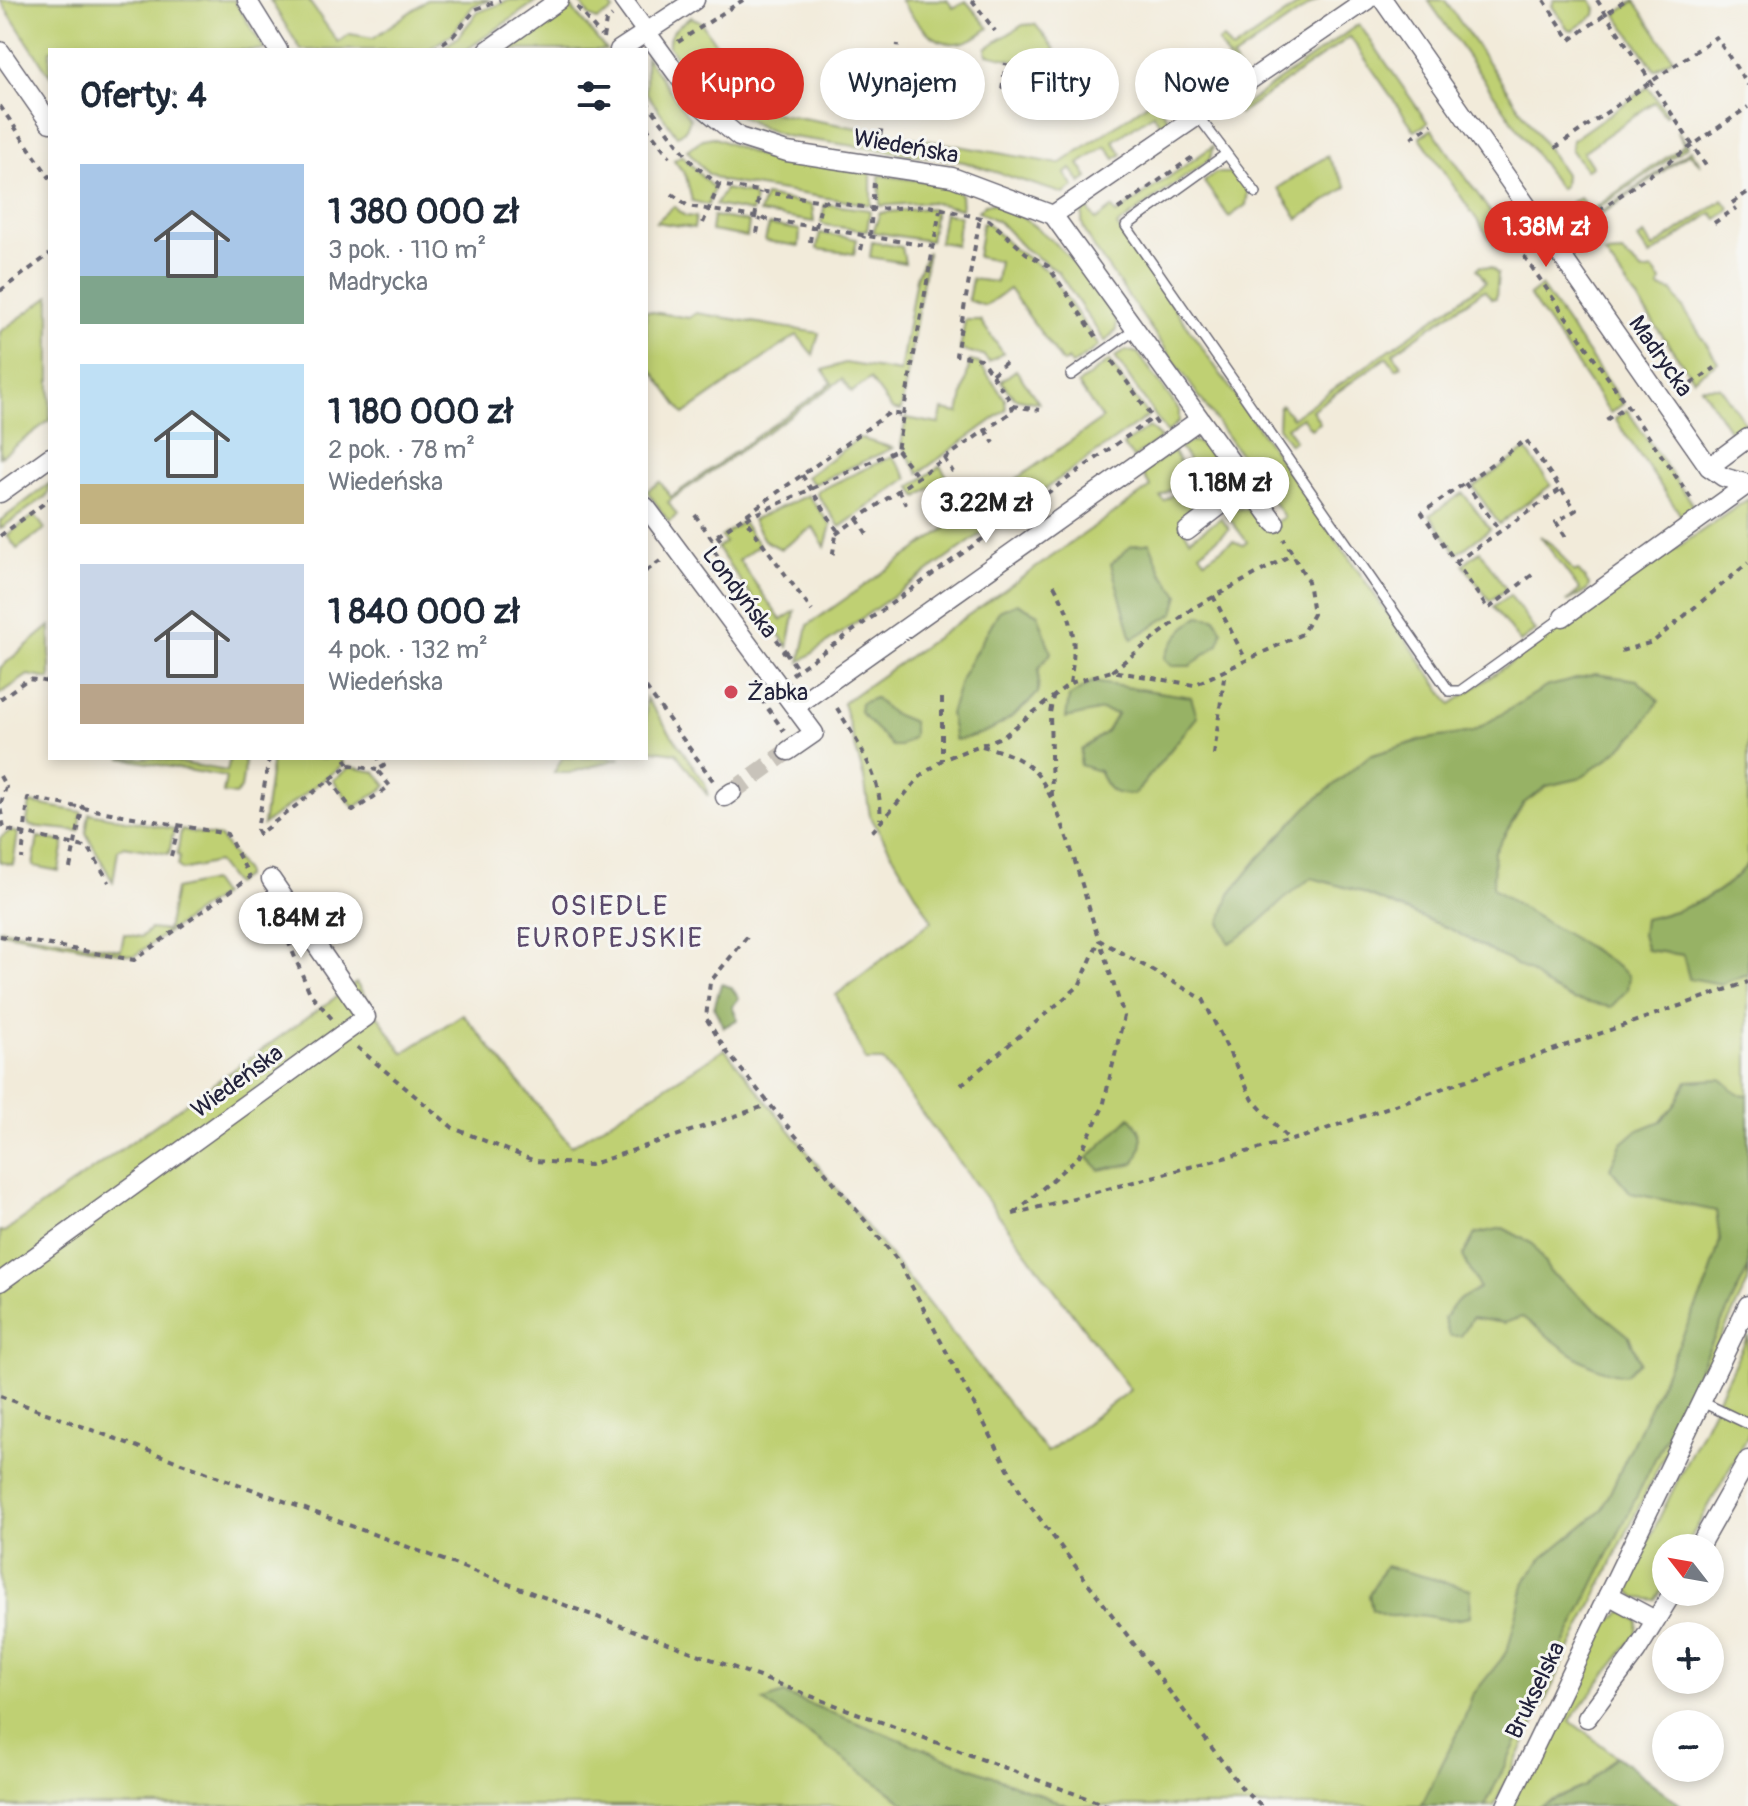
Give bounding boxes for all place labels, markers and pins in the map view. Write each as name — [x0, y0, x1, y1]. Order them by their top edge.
pin: 1.38M zł — [1463, 201, 1629, 269]
pin: 1.18M zł — [1147, 457, 1313, 525]
pin: 3.22M zł — [903, 477, 1069, 545]
place label: Żabka — [747, 678, 808, 707]
marker: Żabka — [722, 683, 740, 701]
pin: 1.84M zł — [218, 892, 384, 960]

